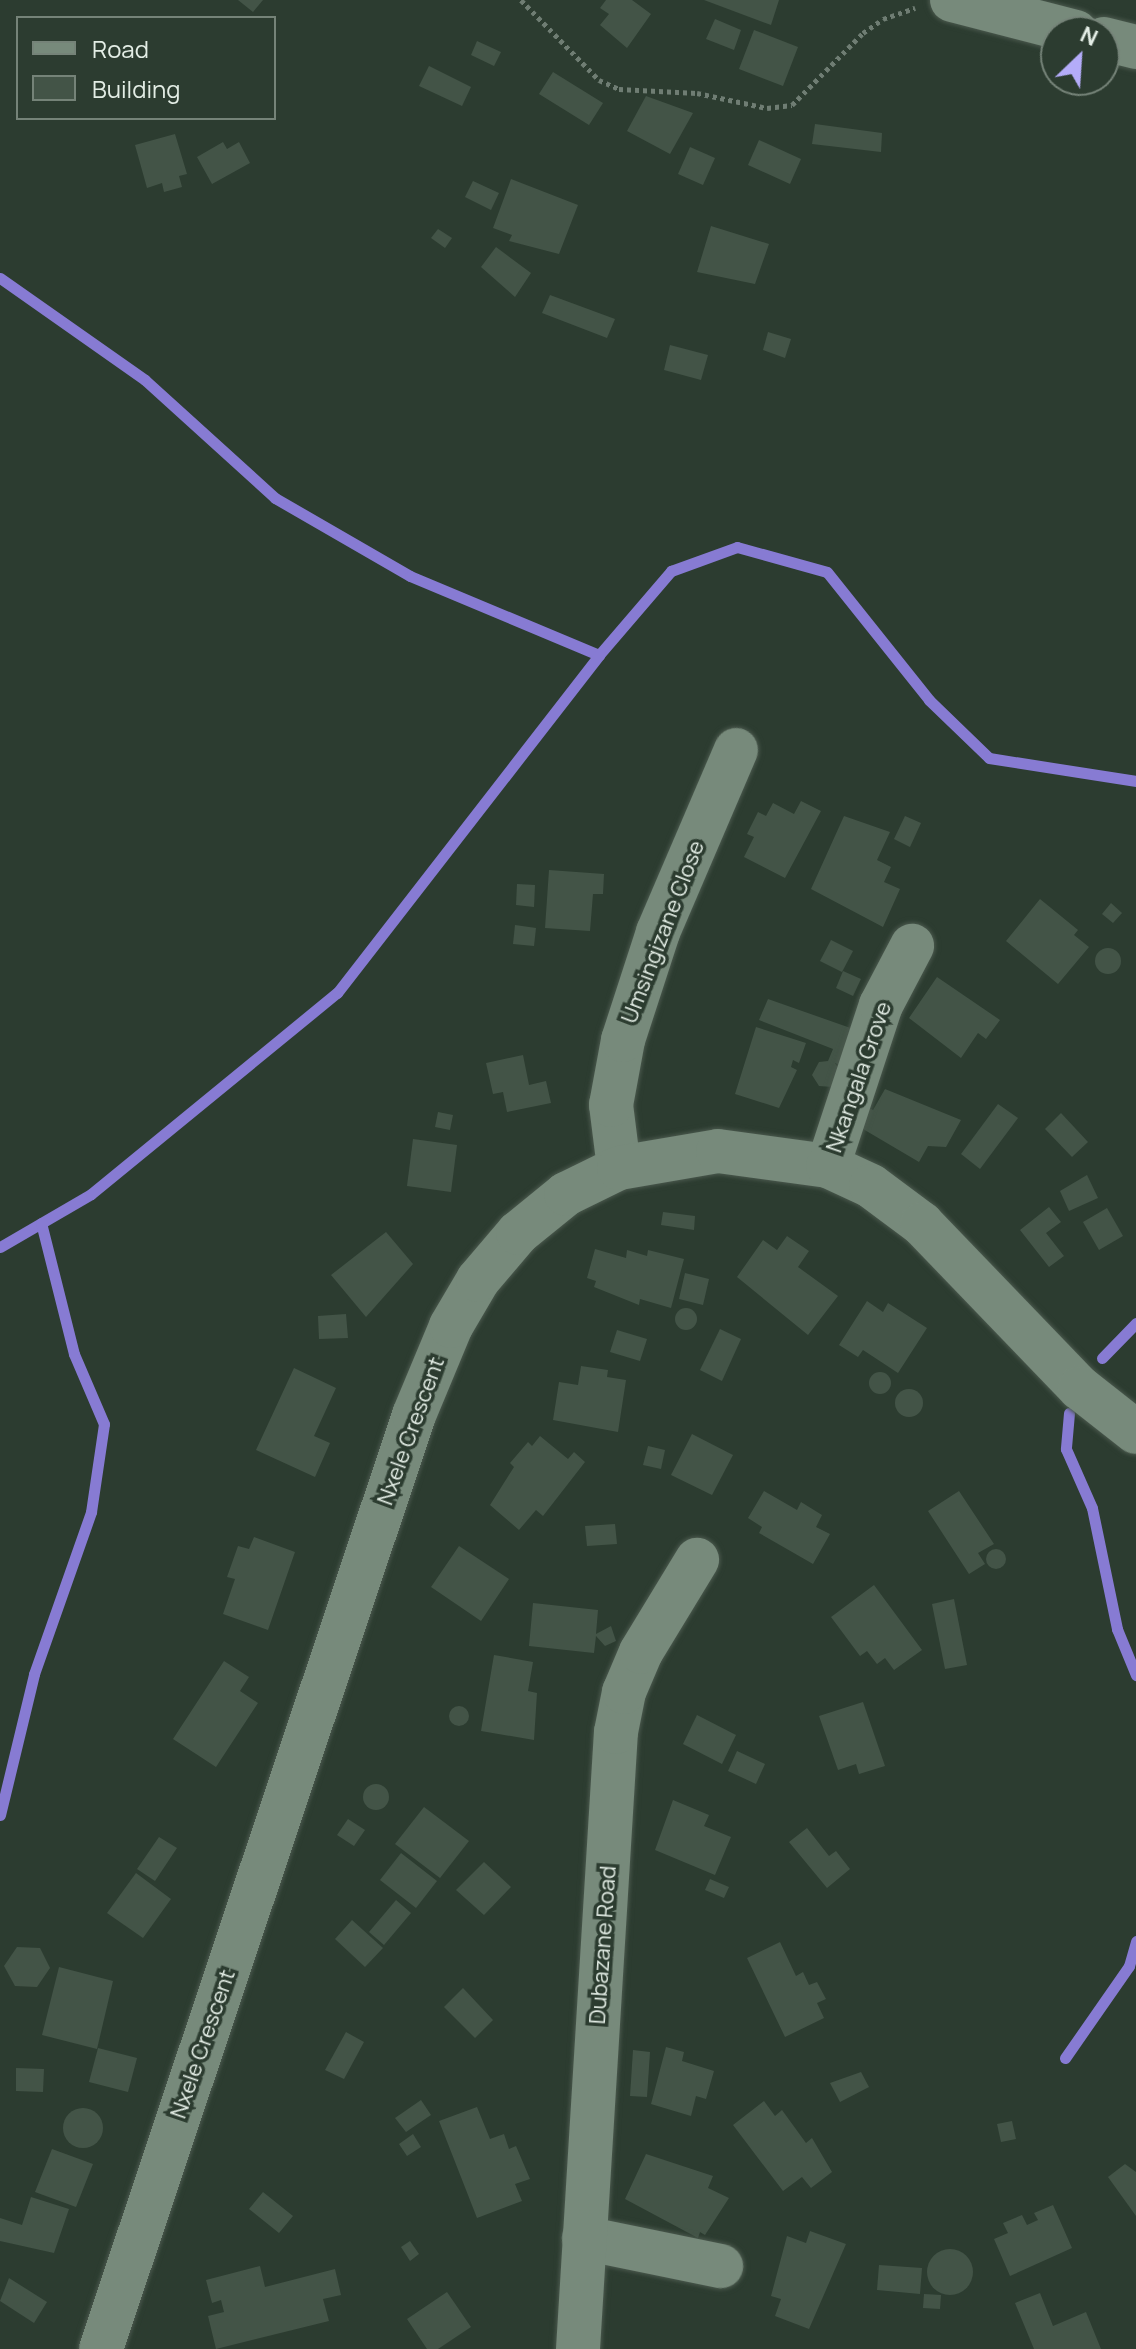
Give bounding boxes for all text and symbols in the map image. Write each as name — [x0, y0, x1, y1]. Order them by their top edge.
legend — [16, 16, 276, 120]
north arrow — [1040, 16, 1120, 96]
text: N — [1076, 19, 1103, 53]
text: Road — [92, 32, 149, 65]
text: Building — [92, 72, 180, 105]
street label: Umsingizane Close — [616, 837, 710, 1027]
street label: Nkangala Grove — [821, 998, 897, 1156]
street label: Nxele Crescent — [372, 1353, 450, 1509]
street label: Dubazane Road — [584, 1865, 622, 2025]
street label: Nxele Crescent — [165, 1966, 241, 2122]

